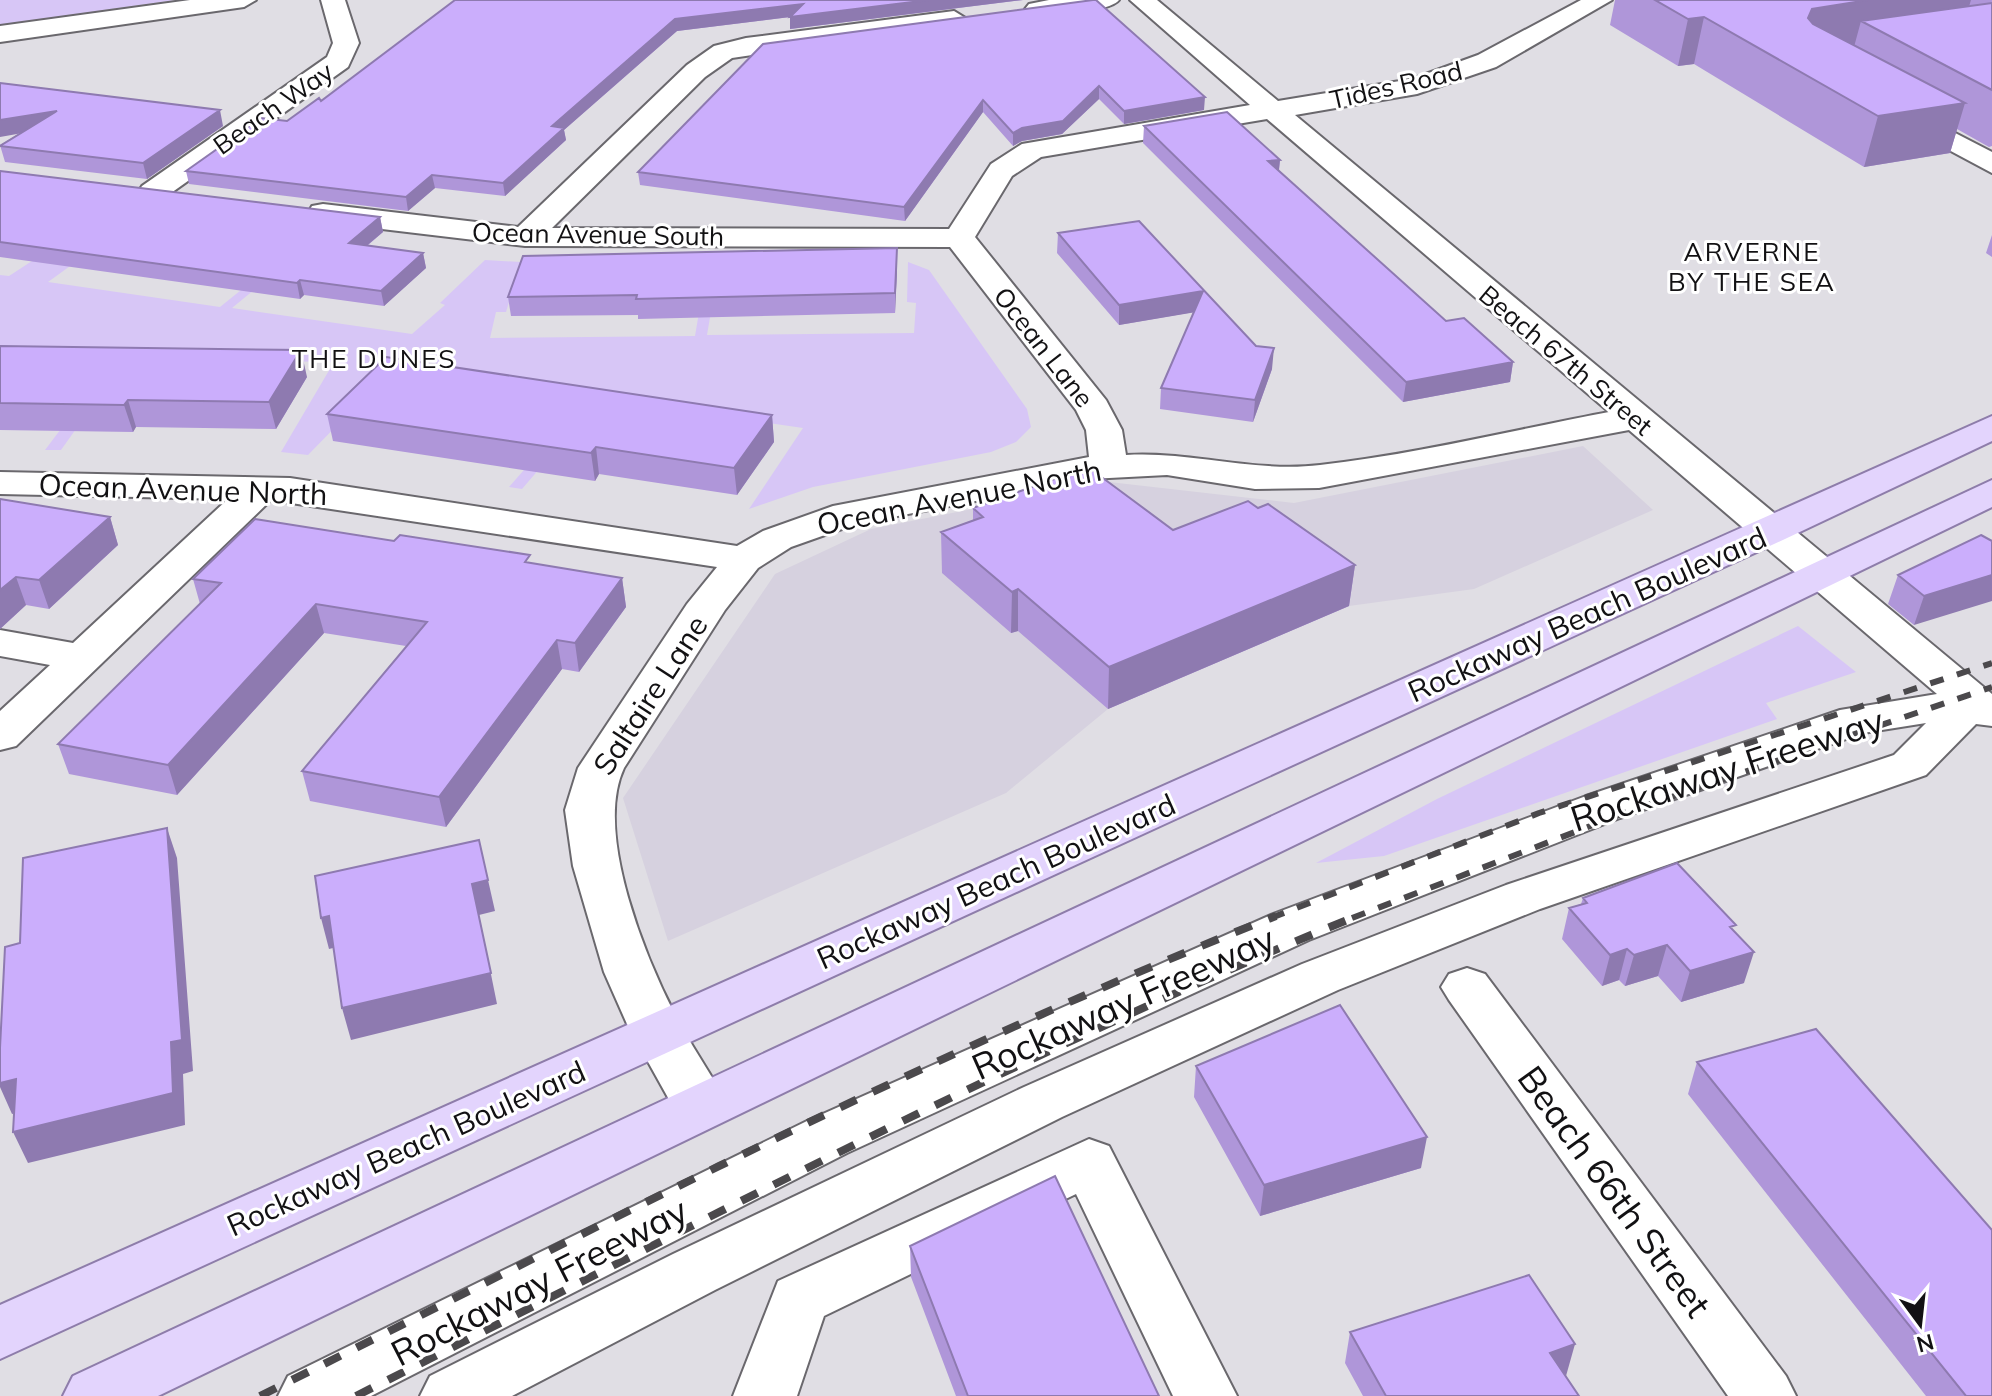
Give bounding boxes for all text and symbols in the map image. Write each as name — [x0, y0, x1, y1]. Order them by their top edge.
street label: Tides Road — [1326, 54, 1466, 116]
street label: Beach Way — [207, 55, 340, 161]
street label: Ocean Avenue South — [472, 215, 724, 253]
district label: ARVERNE BY THE SEA — [1668, 235, 1836, 298]
street label: Beach 67th Street — [1472, 278, 1660, 442]
street label: Ocean Lane — [987, 280, 1101, 414]
district label: THE DUNES — [292, 342, 456, 375]
street label: Ocean Avenue North — [813, 451, 1105, 543]
street label: Ocean Avenue North — [38, 465, 328, 513]
street label: Rockaway Beach Boulevard — [1402, 518, 1772, 710]
street label: Saltaire Lane — [584, 608, 716, 782]
street label: Rockaway Freeway — [1565, 697, 1889, 841]
street label: Rockaway Beach Boulevard — [811, 785, 1181, 977]
street label: Rockaway Freeway — [965, 915, 1281, 1089]
street label: Rockaway Beach Boulevard — [221, 1052, 591, 1244]
street label: Beach 66th Street — [1509, 1056, 1721, 1326]
street label: Rockaway Freeway — [383, 1187, 695, 1375]
north arrow — [1880, 1284, 1960, 1364]
text: N — [1914, 1328, 1937, 1359]

